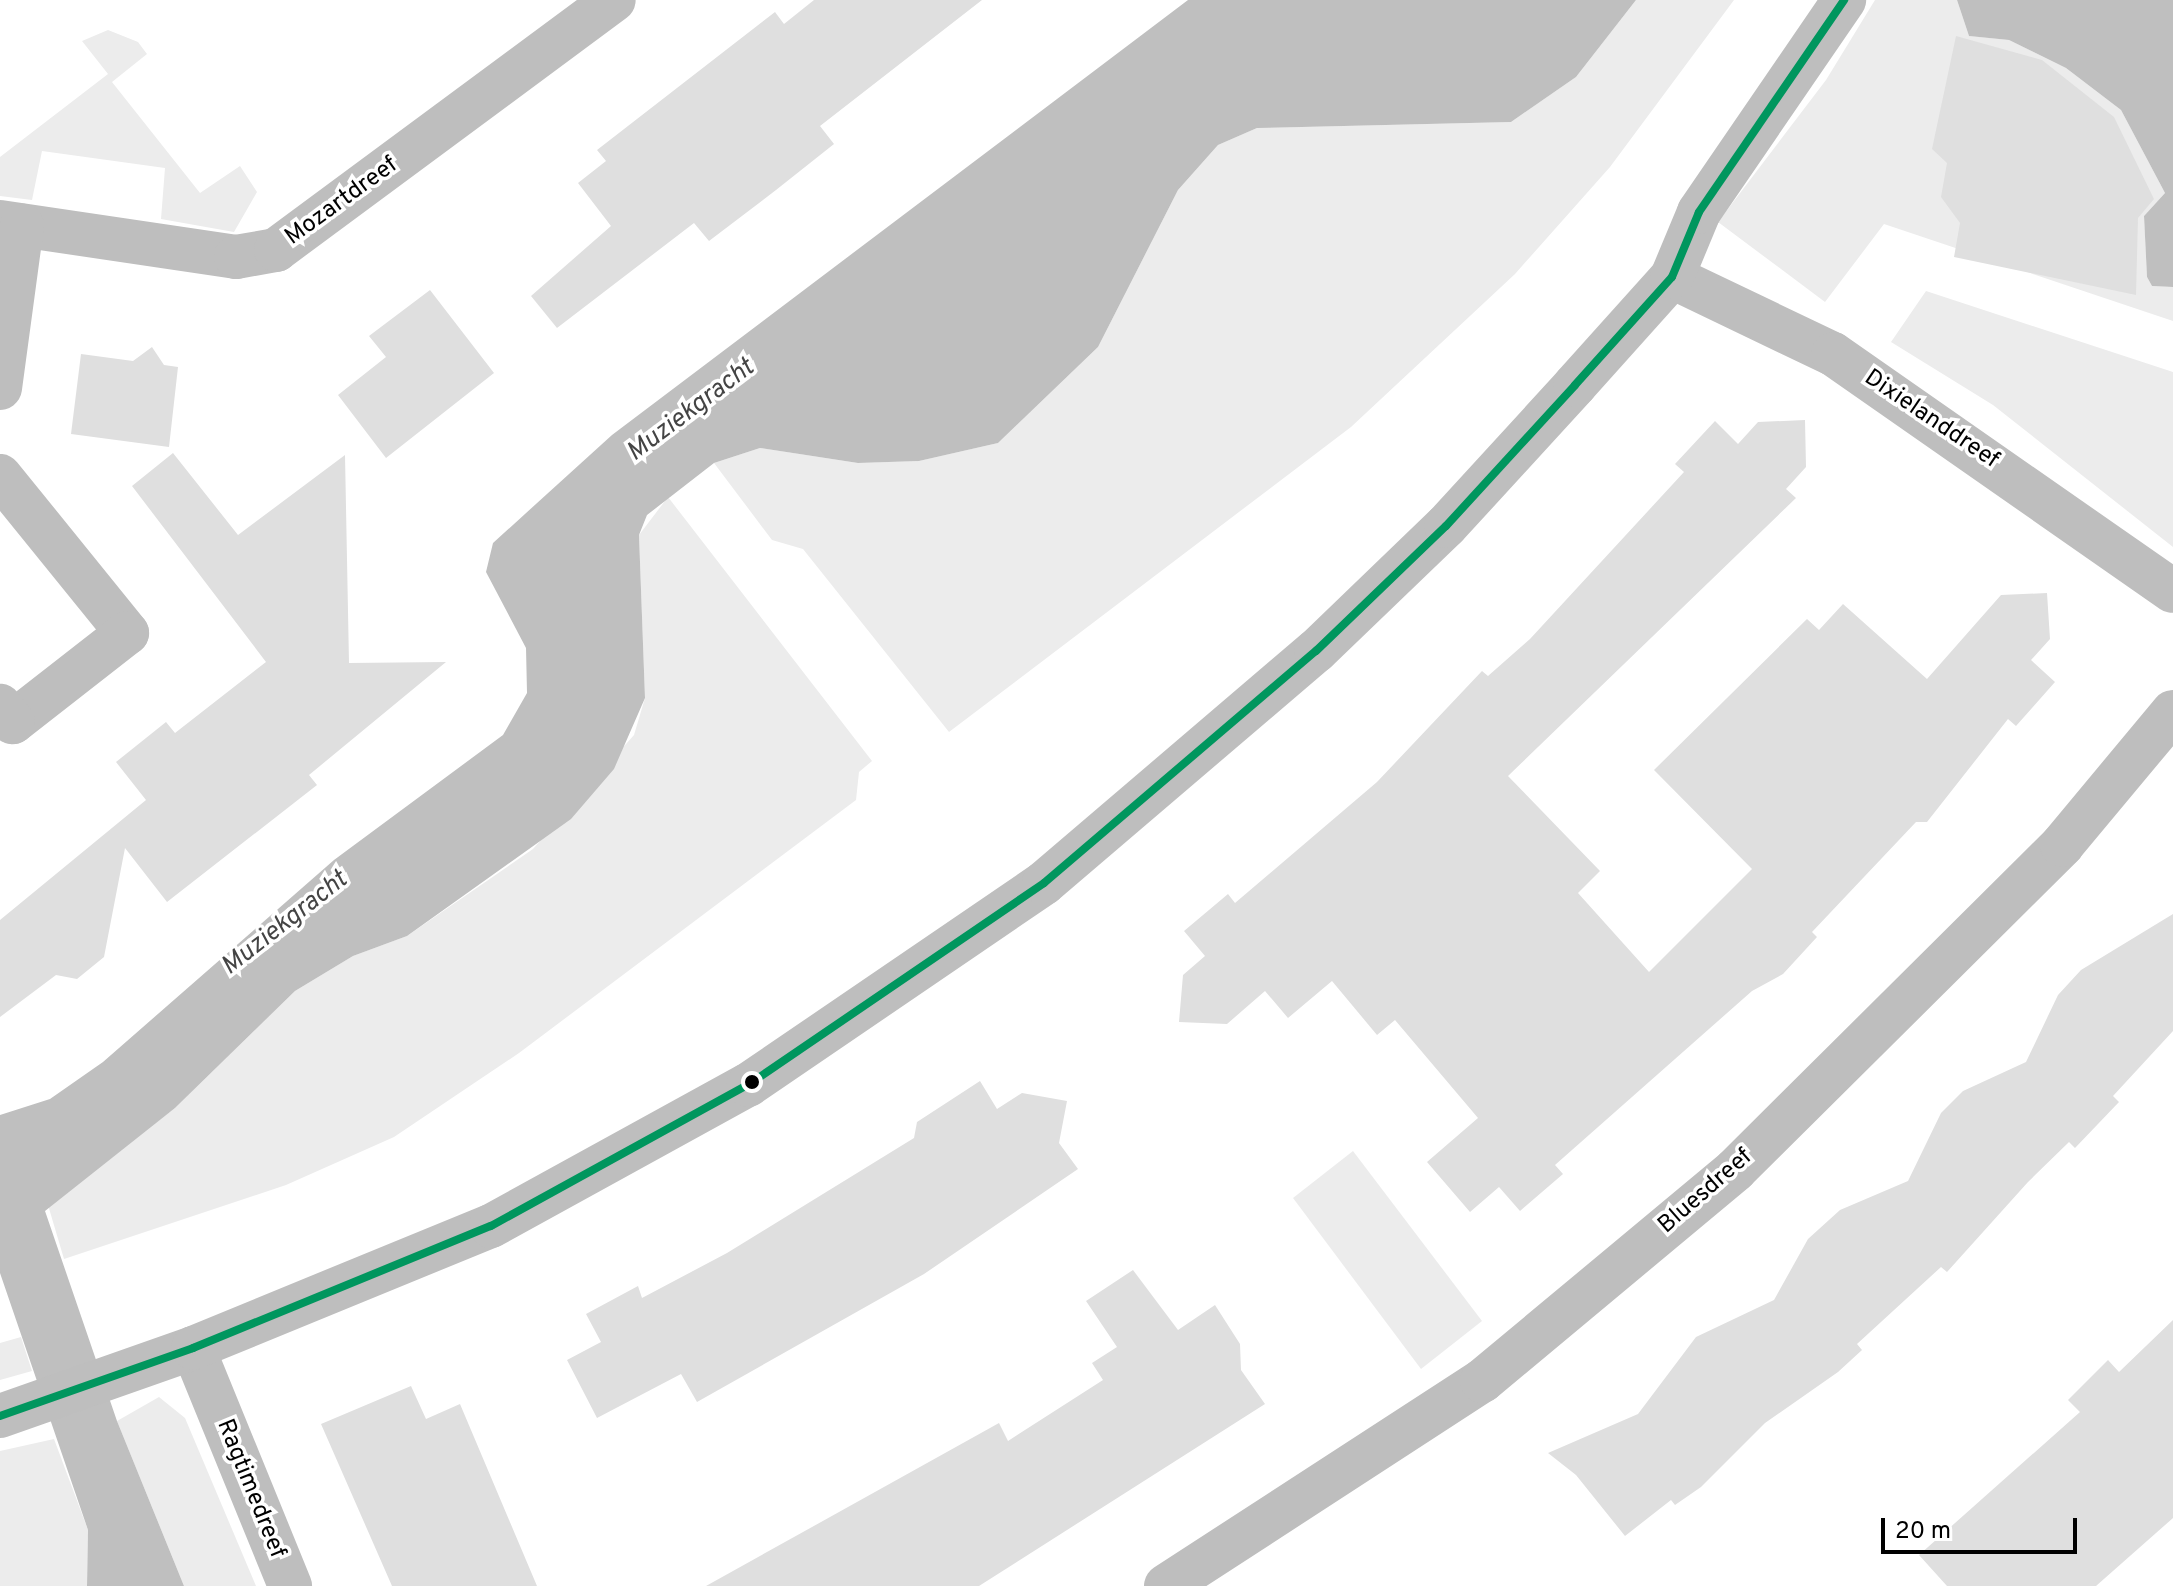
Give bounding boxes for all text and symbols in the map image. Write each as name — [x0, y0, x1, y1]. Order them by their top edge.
street label: Mozartdreef — [280, 152, 404, 252]
water label: Muziekgracht — [621, 353, 761, 469]
street label: Dixielanddreef — [1858, 364, 2004, 476]
water label: Muziekgracht — [216, 865, 354, 983]
unlabelled marker — [744, 1074, 760, 1090]
street label: Bluesdreef — [1653, 1143, 1759, 1241]
street label: Ragtimedreef — [209, 1415, 291, 1563]
scale bar — [1885, 1502, 2081, 1552]
text: 20 m — [1895, 1517, 1951, 1547]

